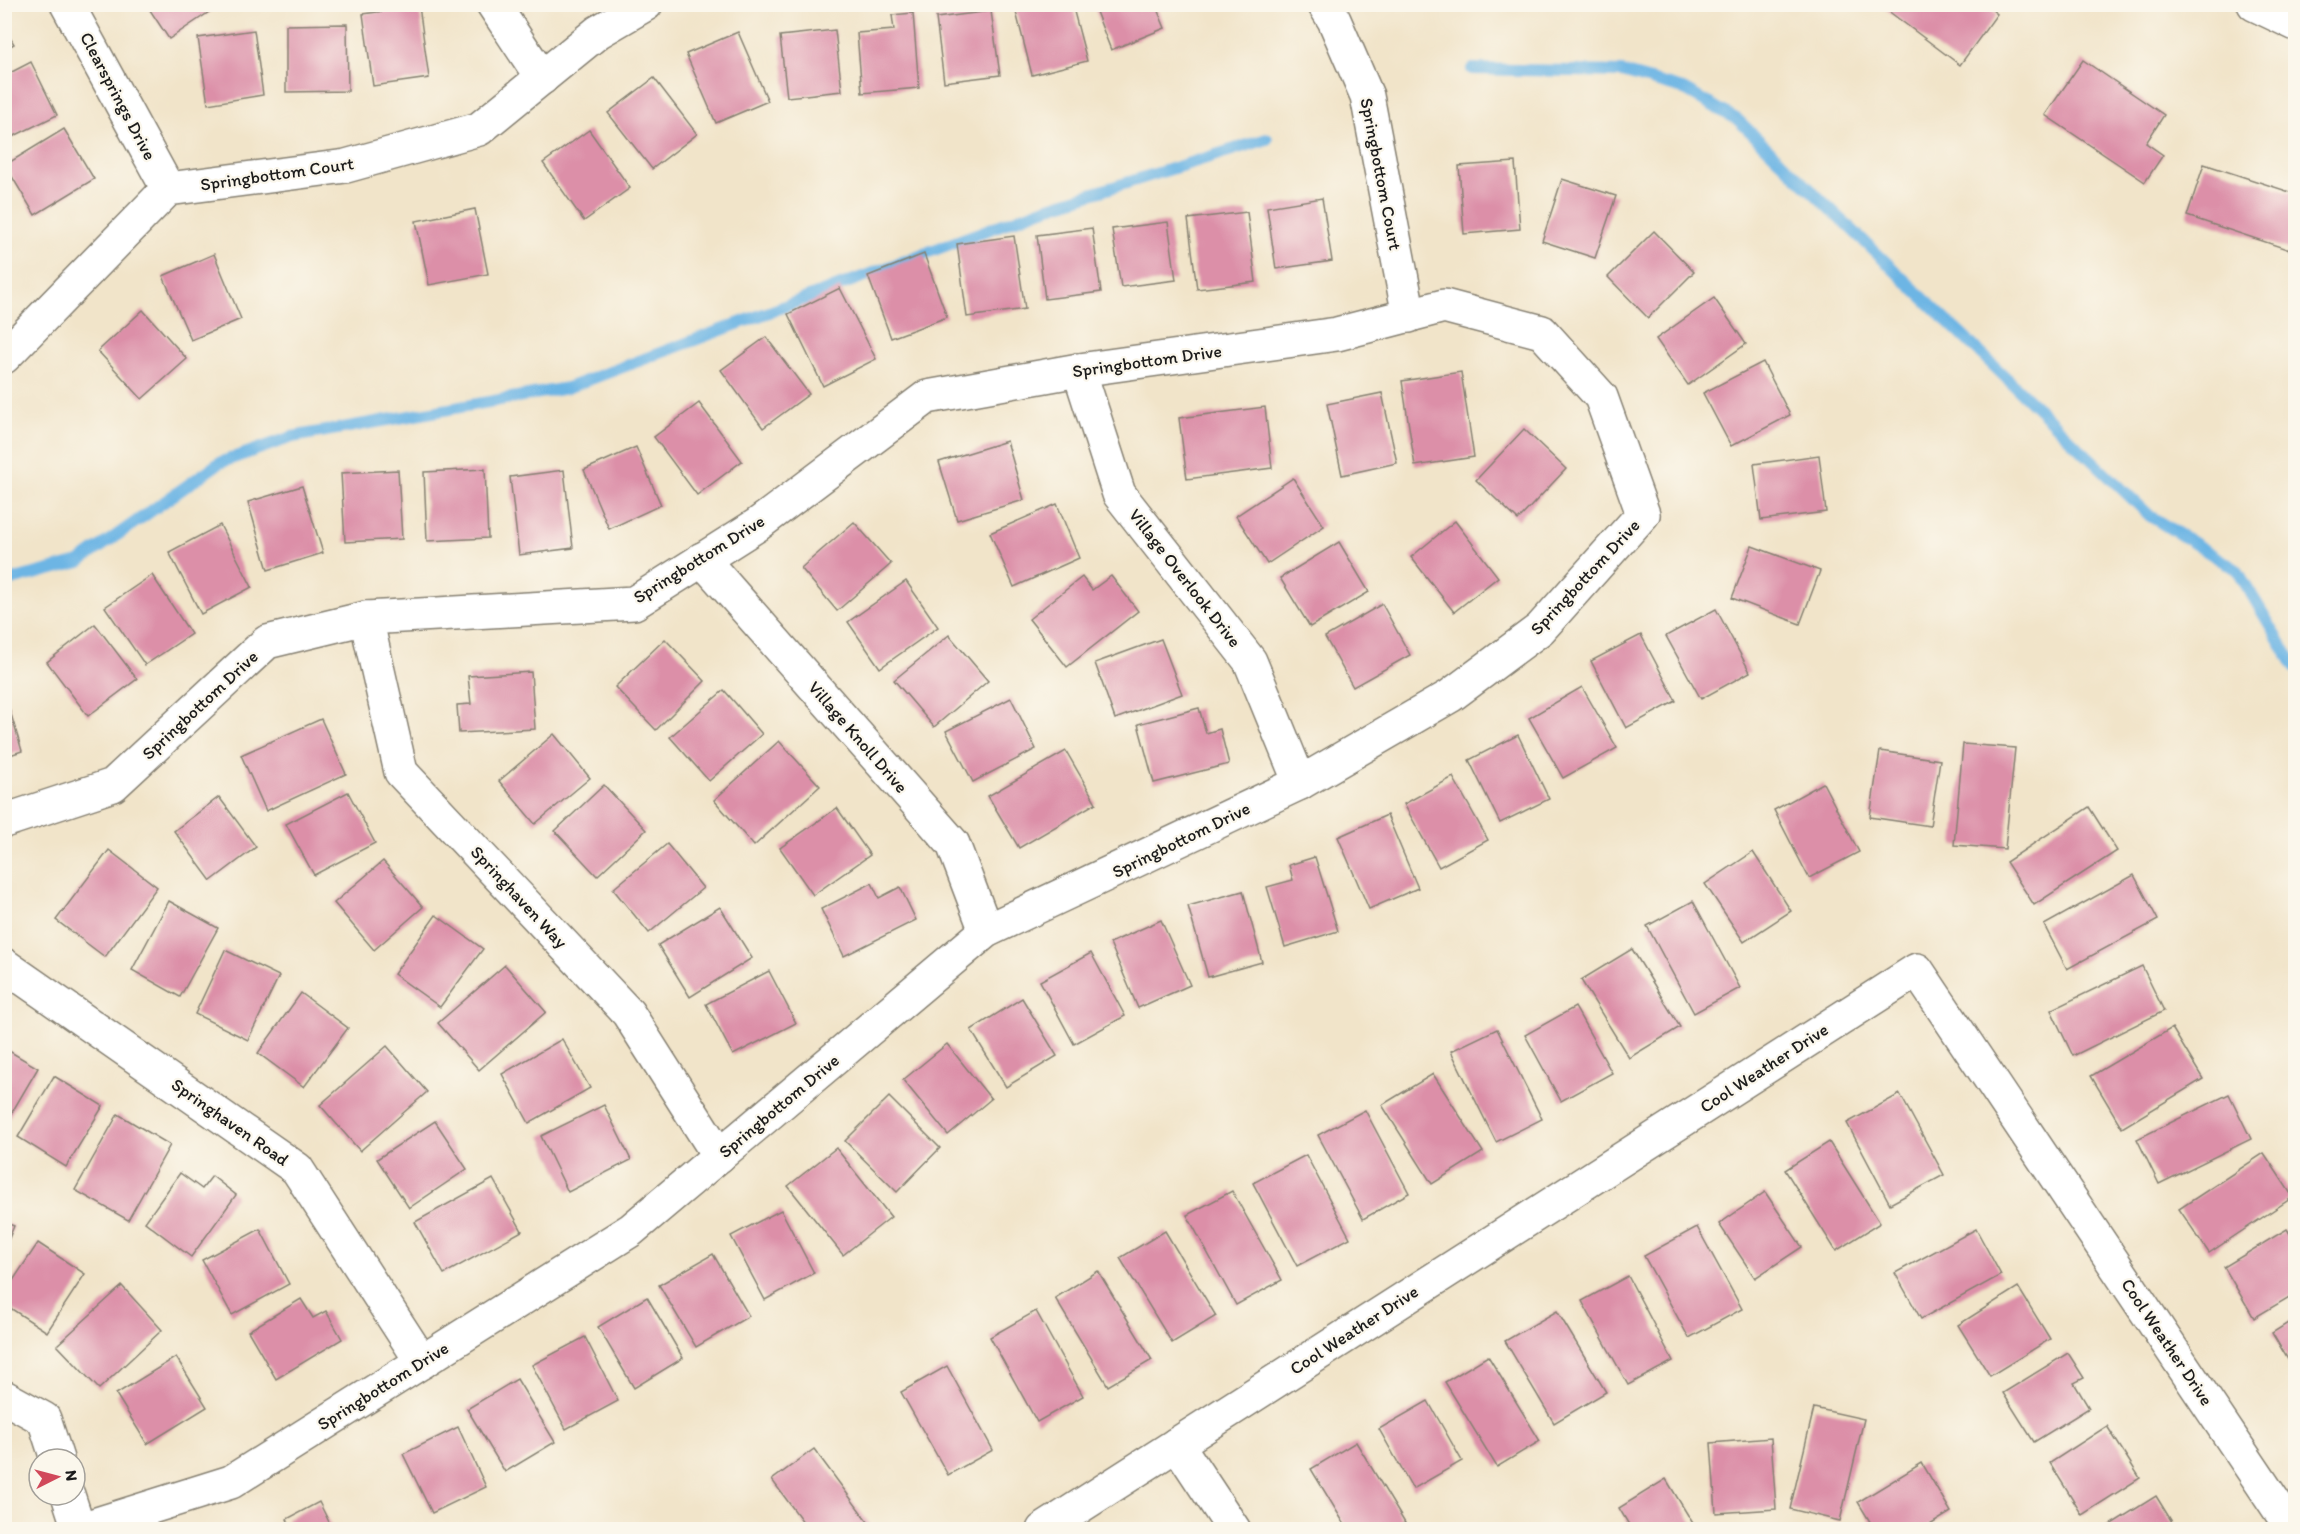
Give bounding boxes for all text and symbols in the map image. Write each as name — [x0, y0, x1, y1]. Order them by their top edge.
street label: Clearsprings Drive — [75, 28, 161, 164]
street label: Springbottom Court — [1355, 96, 1407, 252]
street label: Springbottom Court — [199, 152, 355, 196]
street label: Springbottom Drive — [1071, 340, 1223, 382]
street label: Village Overlook Drive — [1124, 504, 1246, 652]
street label: Springbottom Drive — [629, 510, 769, 608]
street label: Springbottom Drive — [1526, 514, 1644, 640]
street label: Springbottom Drive — [137, 646, 263, 764]
street label: Village Knoll Drive — [803, 676, 913, 798]
street label: Springbottom Drive — [1108, 797, 1254, 883]
street label: Springhaven Way — [466, 841, 573, 953]
street label: Cool Weather Drive — [1696, 1018, 1832, 1118]
street label: Springbottom Drive — [714, 1049, 844, 1163]
street label: Springhaven Road — [167, 1073, 293, 1171]
street label: Cool Weather Drive — [2116, 1274, 2218, 1410]
street label: Cool Weather Drive — [1286, 1280, 1422, 1380]
street label: Springbottom Drive — [313, 1337, 453, 1435]
north arrow — [27, 1447, 87, 1507]
text: N — [61, 1469, 81, 1482]

